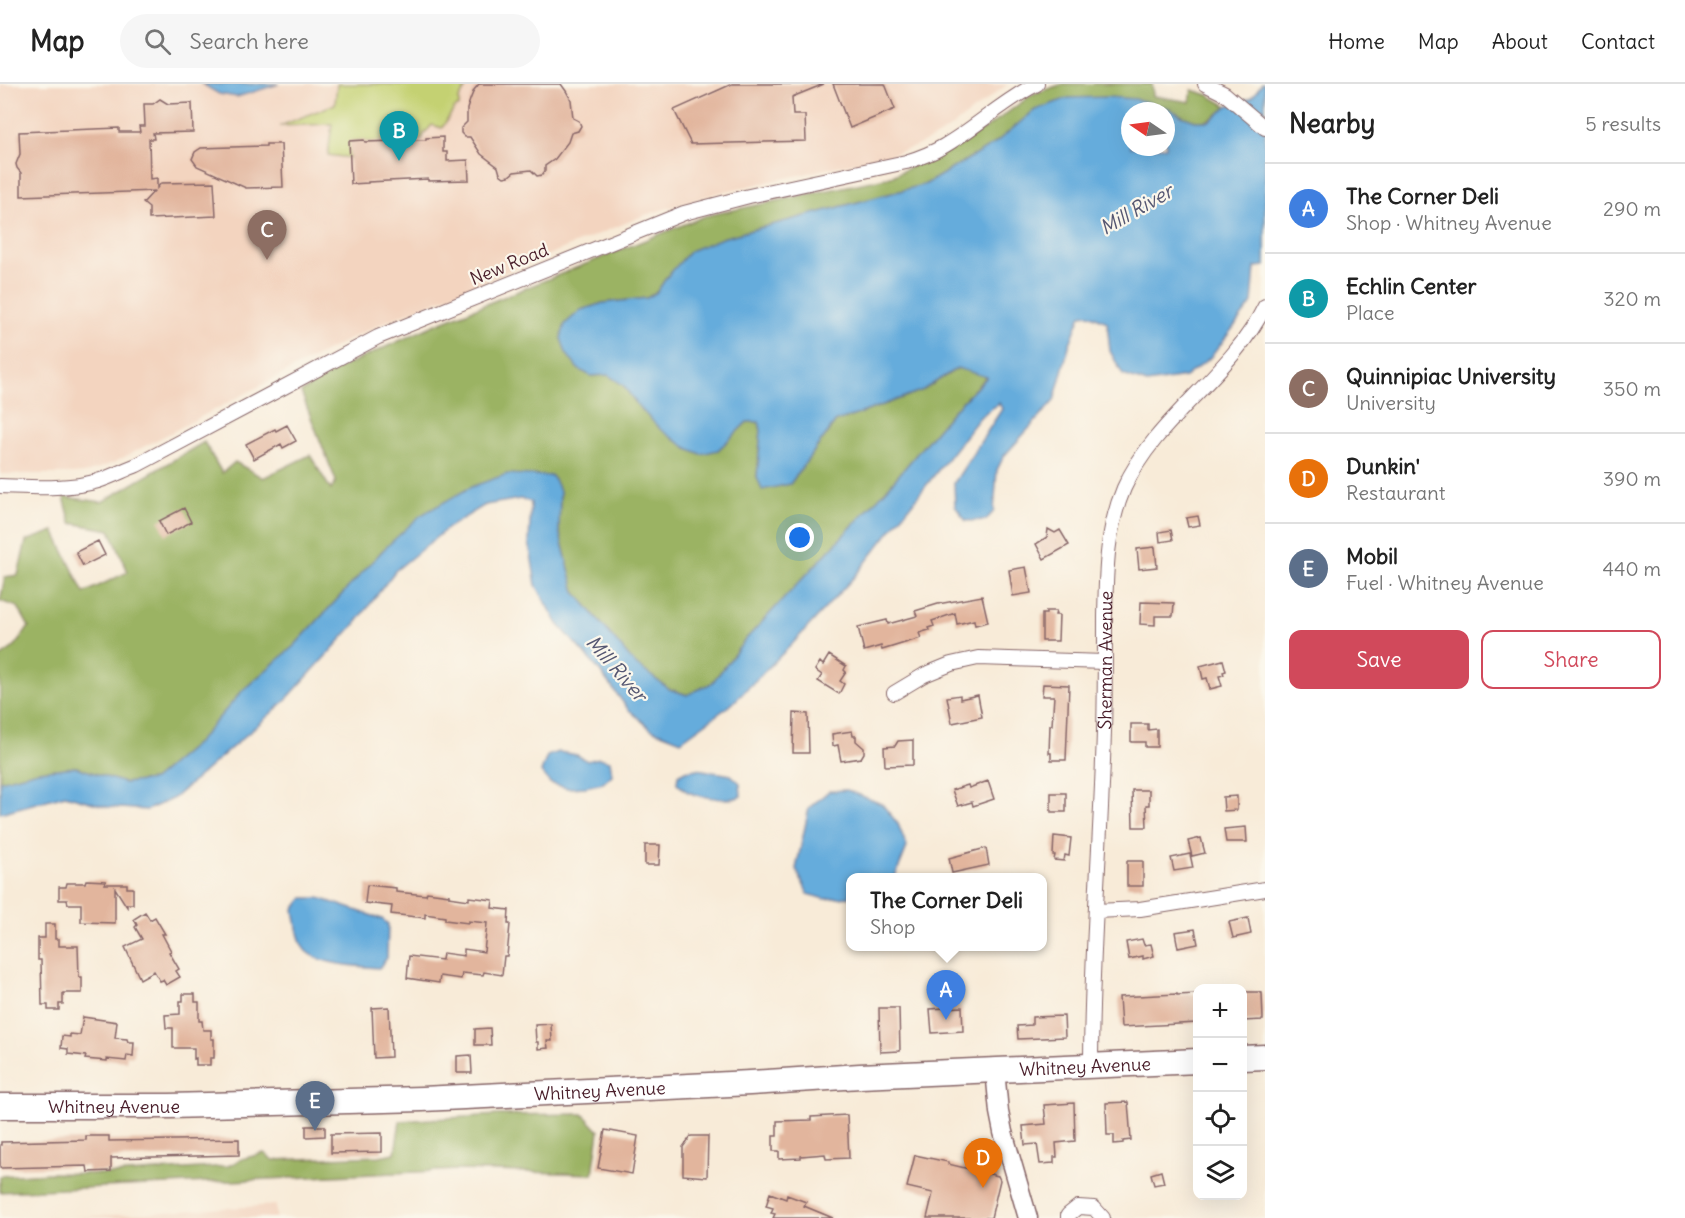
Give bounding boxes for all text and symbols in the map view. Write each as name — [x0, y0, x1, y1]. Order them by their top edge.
search box — [120, 14, 540, 68]
text: Map — [30, 23, 84, 59]
icon: search — [141, 25, 174, 58]
text: Search here — [189, 27, 309, 55]
text: Home — [1328, 28, 1385, 55]
text: Map — [1418, 28, 1459, 55]
text: About — [1492, 28, 1548, 55]
text: Contact — [1581, 28, 1655, 55]
north arrow — [1121, 102, 1175, 156]
text: Nearby — [1289, 107, 1375, 140]
text: 5 results — [1585, 111, 1661, 136]
pin: B — [380, 112, 418, 161]
water label: Mill River — [1095, 177, 1179, 240]
text: The Corner Deli — [1346, 182, 1499, 210]
text: A — [1302, 196, 1315, 221]
text: 290 m — [1603, 196, 1661, 221]
pin: C — [248, 210, 286, 260]
text: Shop · Whitney Avenue — [1346, 210, 1552, 235]
street label: New Road — [466, 238, 552, 290]
text: Echlin Center — [1346, 272, 1477, 300]
text: B — [1302, 286, 1315, 311]
text: 320 m — [1603, 286, 1661, 311]
text: Place — [1346, 300, 1394, 325]
text: Quinnipiac University — [1346, 362, 1556, 390]
text: C — [1302, 376, 1315, 401]
text: 350 m — [1603, 376, 1661, 401]
text: University — [1346, 390, 1436, 415]
text: Dunkin' — [1346, 452, 1420, 480]
text: D — [1301, 466, 1316, 491]
text: 390 m — [1603, 466, 1661, 491]
text: Restaurant — [1346, 480, 1445, 505]
your location — [785, 523, 814, 552]
text: Mobil — [1346, 542, 1398, 570]
text: E — [1303, 556, 1314, 581]
text: 440 m — [1602, 556, 1661, 581]
text: Fuel · Whitney Avenue — [1346, 570, 1544, 595]
street label: Sherman Avenue — [1093, 591, 1117, 730]
water label: Mill River — [581, 630, 655, 709]
button: Save — [1289, 630, 1469, 689]
button: Share — [1481, 630, 1661, 689]
popup — [846, 873, 1047, 951]
text: The Corner Deli — [870, 886, 1023, 914]
text: Shop — [870, 914, 915, 939]
pin: A — [926, 970, 966, 1020]
map controls — [1193, 984, 1247, 1200]
button: + — [1193, 984, 1247, 1038]
button: − — [1193, 1038, 1247, 1092]
street label: Whitney Avenue — [1019, 1052, 1151, 1080]
street label: Whitney Avenue — [533, 1076, 666, 1105]
pin: E — [296, 1082, 334, 1131]
button: locate — [1193, 1092, 1247, 1146]
street label: Whitney Avenue — [48, 1094, 180, 1118]
pin: D — [964, 1138, 1002, 1188]
button: layers — [1193, 1146, 1247, 1200]

